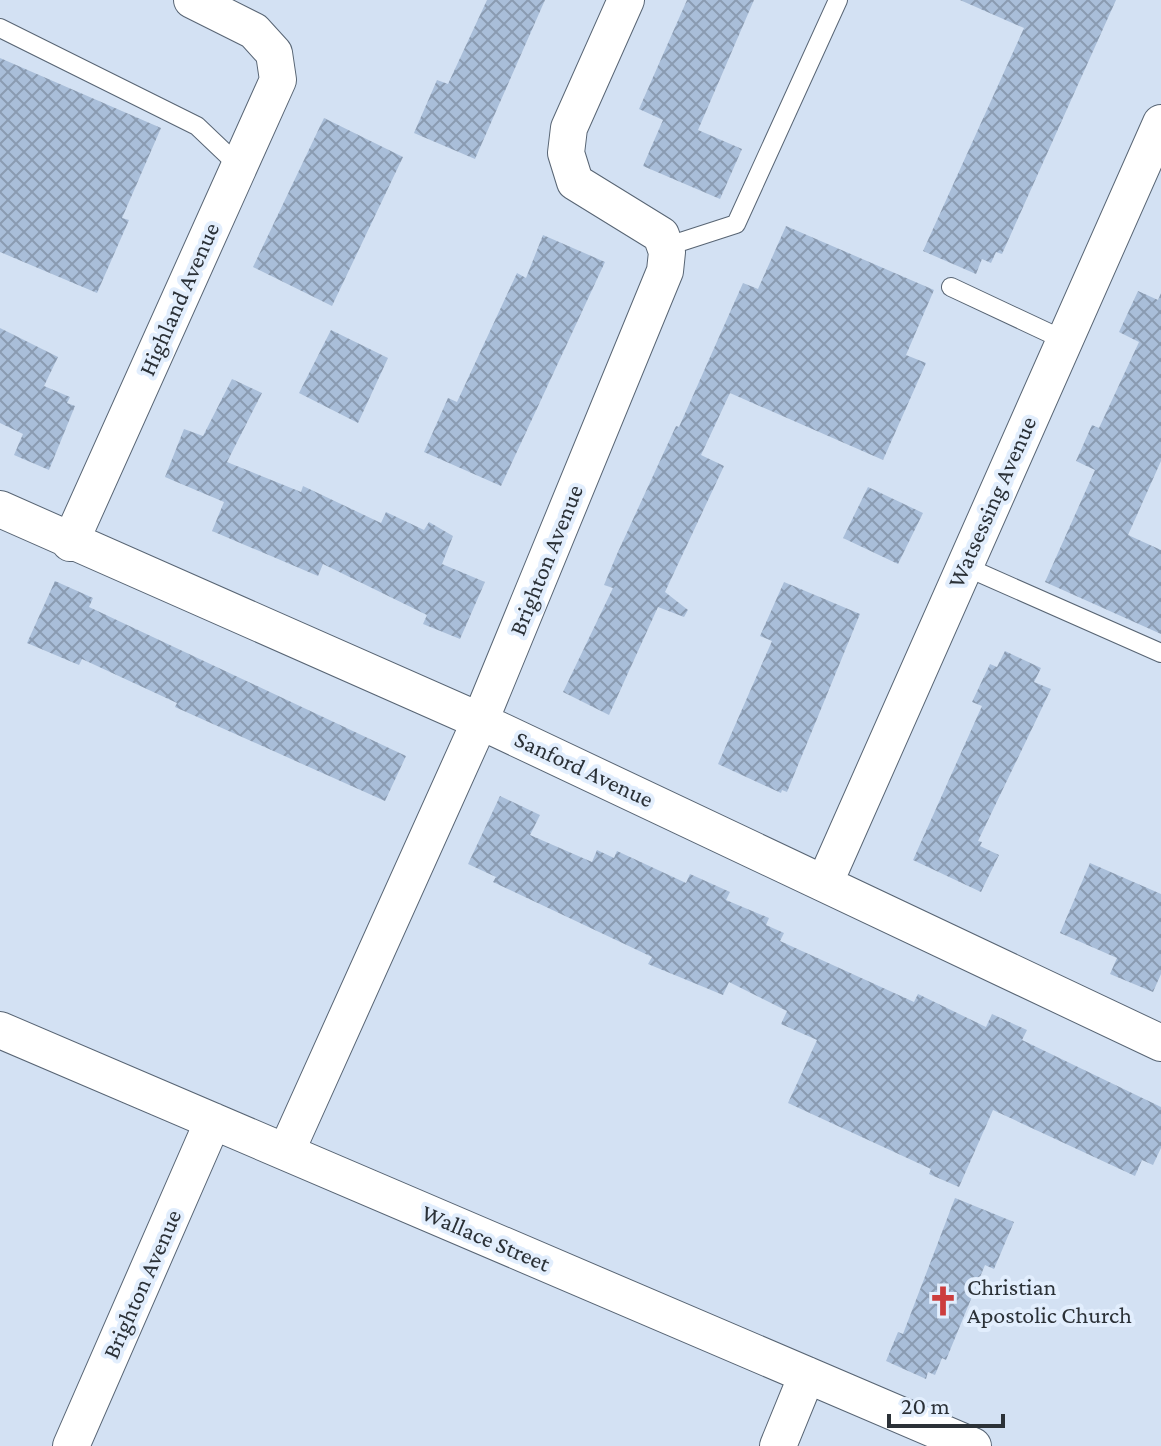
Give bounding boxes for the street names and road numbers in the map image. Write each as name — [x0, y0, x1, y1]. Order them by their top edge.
street label: Highland Avenue — [133, 218, 224, 379]
street label: Watsessing Avenue — [942, 412, 1041, 592]
street label: Brighton Avenue — [503, 480, 588, 639]
street label: Sanford Avenue — [511, 725, 658, 812]
street label: Wallace Street — [418, 1198, 555, 1277]
street label: Brighton Avenue — [97, 1205, 186, 1362]

